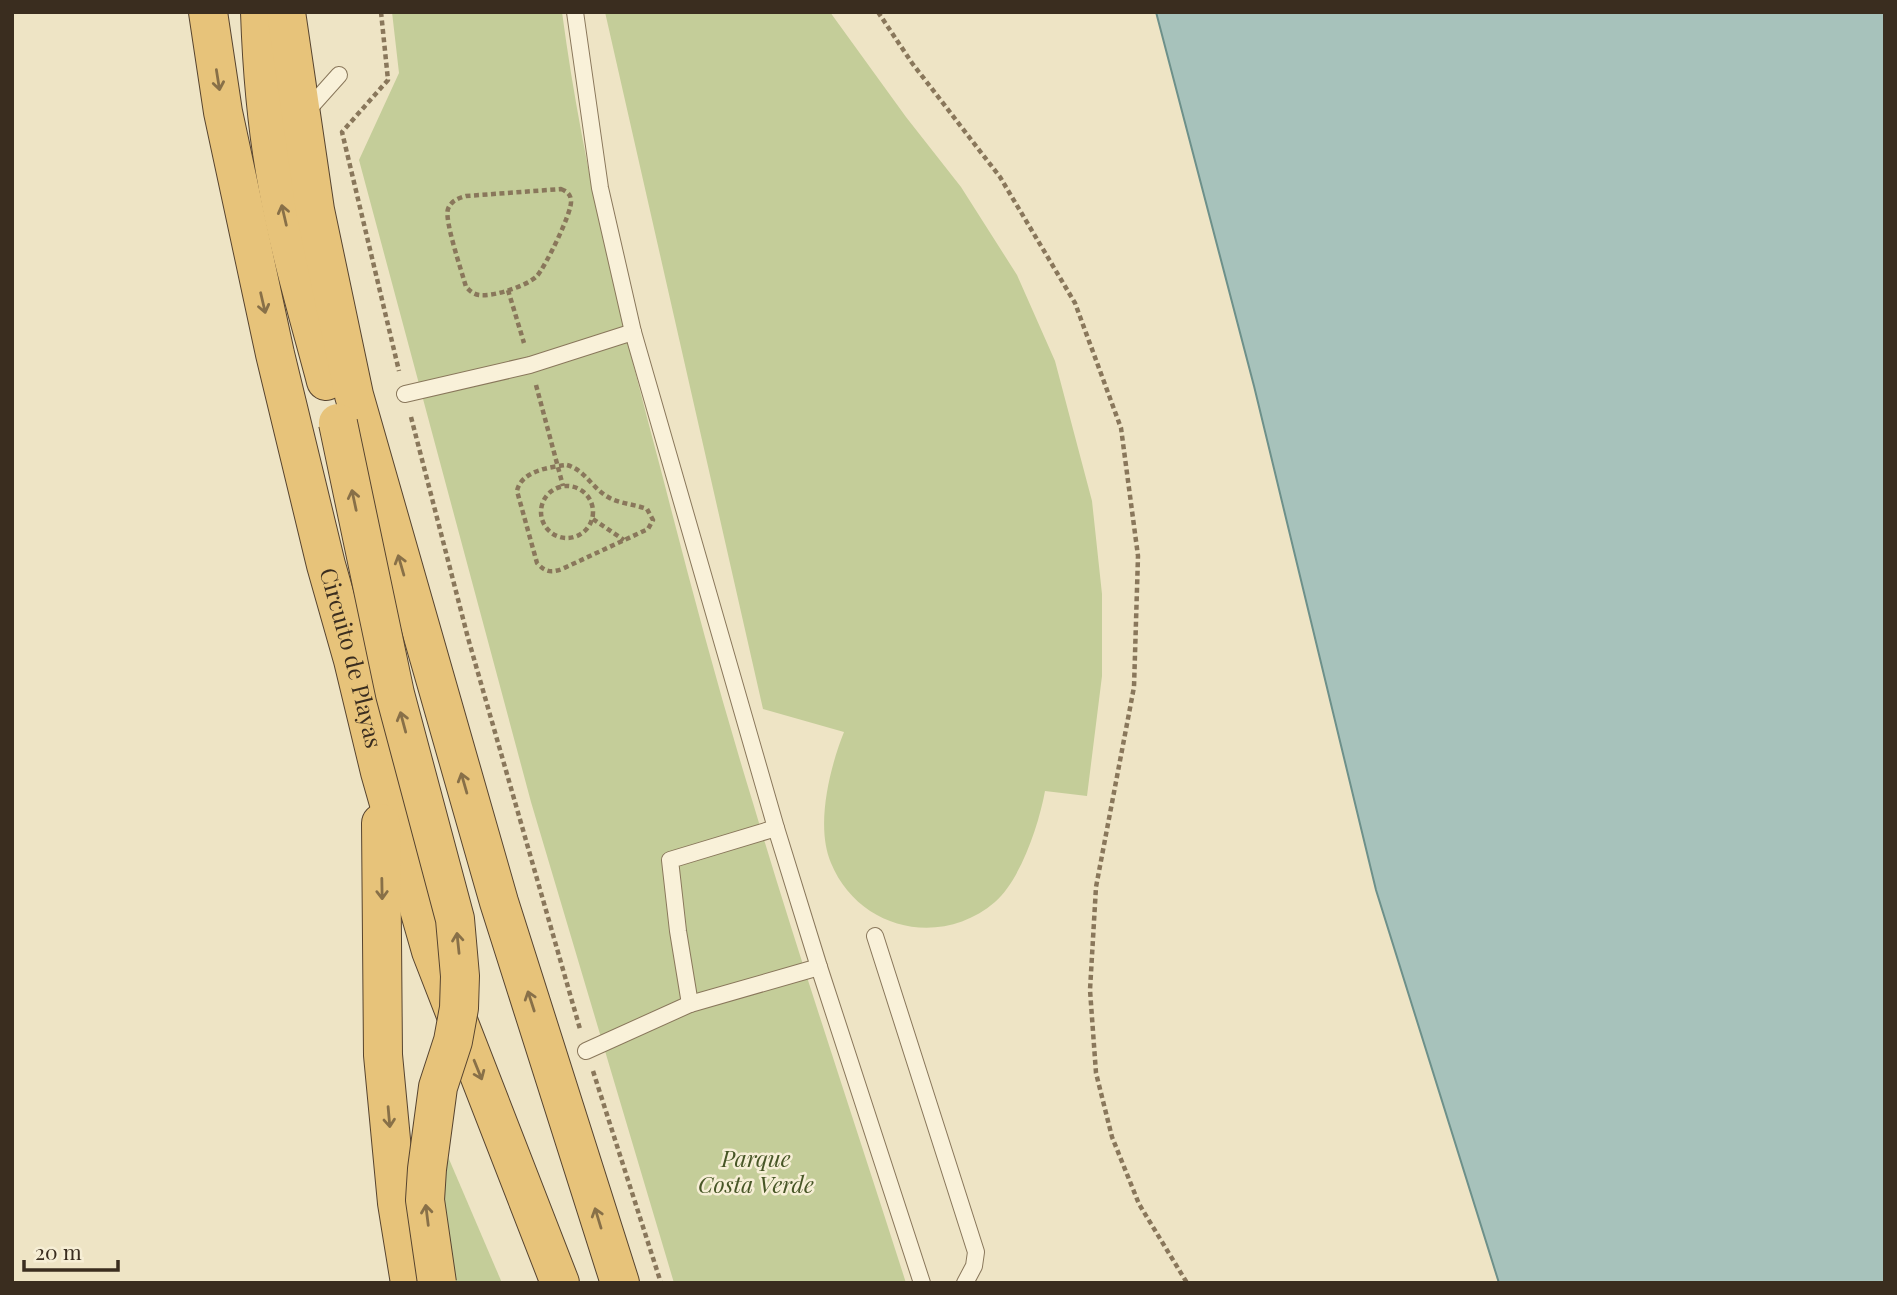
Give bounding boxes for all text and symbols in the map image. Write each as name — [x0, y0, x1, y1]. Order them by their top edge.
one-way arrow — [212, 68, 225, 91]
one-way arrow — [277, 204, 290, 227]
one-way arrow — [257, 291, 270, 314]
one-way arrow — [347, 489, 361, 512]
one-way arrow — [394, 554, 407, 576]
street label: Circuito de Playas — [314, 564, 391, 751]
one-way arrow — [396, 711, 409, 734]
one-way arrow — [456, 773, 469, 795]
one-way arrow — [375, 878, 389, 901]
one-way arrow — [451, 932, 464, 954]
one-way arrow — [523, 990, 536, 1012]
one-way arrow — [472, 1058, 485, 1080]
one-way arrow — [382, 1105, 395, 1127]
park label: Parque Costa Verde — [698, 1142, 814, 1199]
one-way arrow — [421, 1204, 434, 1227]
one-way arrow — [591, 1207, 604, 1229]
scale bar — [24, 1228, 119, 1272]
text: 20 m — [35, 1237, 82, 1265]

